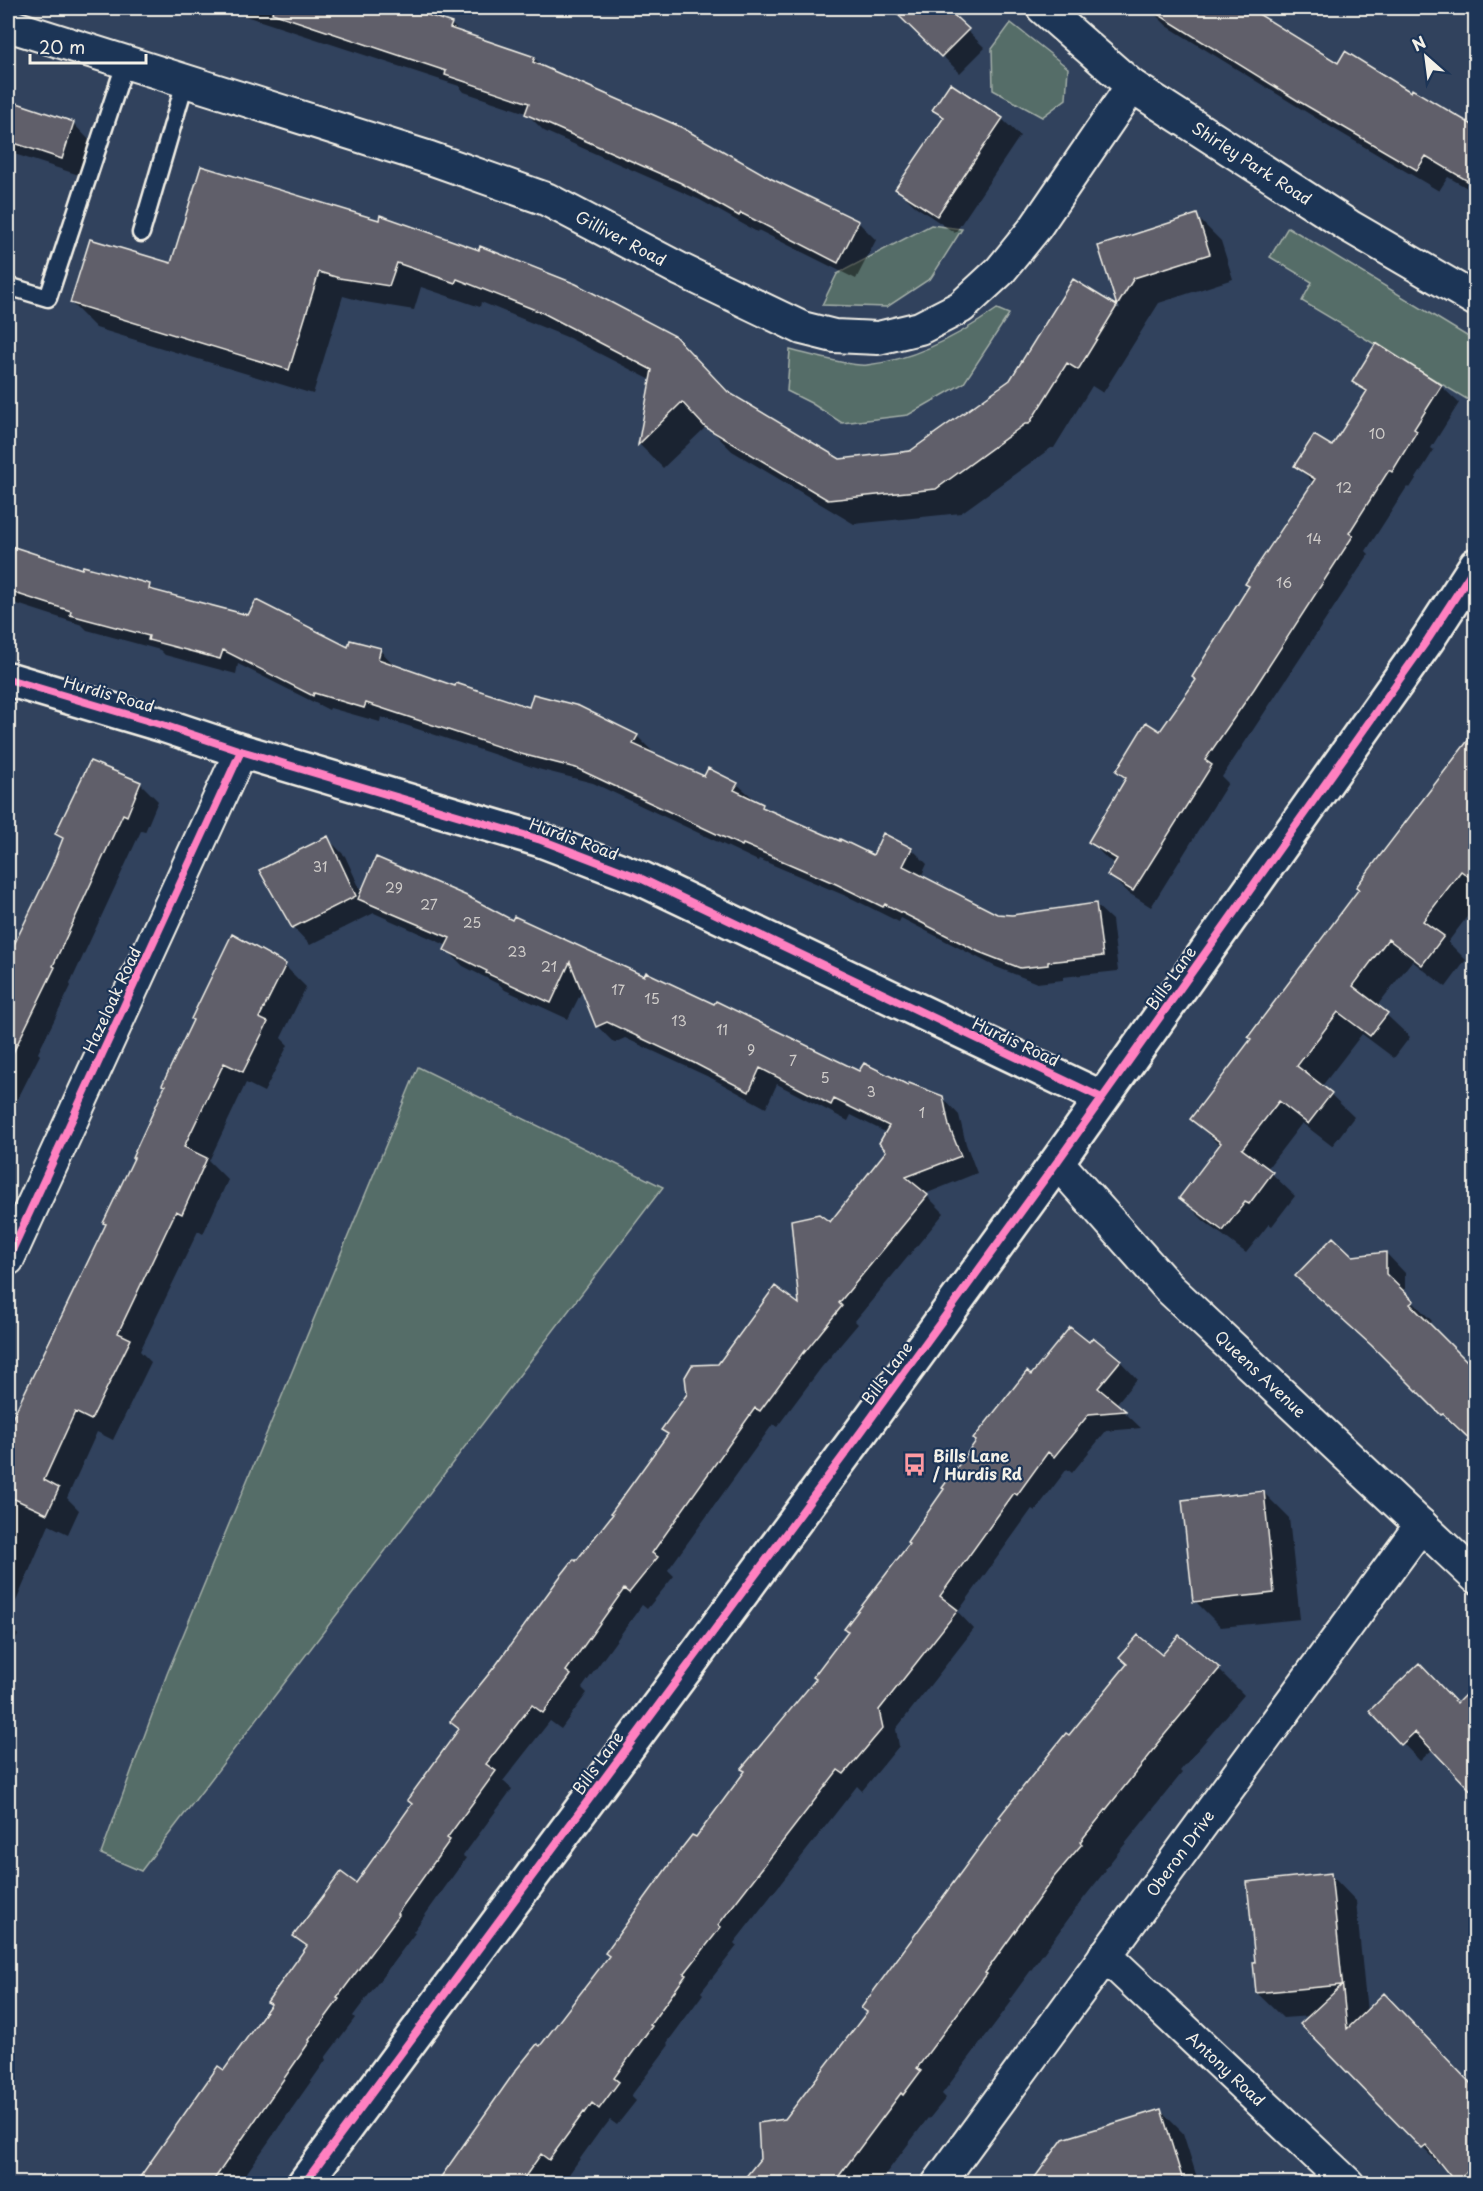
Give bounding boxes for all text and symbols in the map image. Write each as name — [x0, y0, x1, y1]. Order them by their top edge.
scale bar — [30, 27, 146, 65]
north arrow — [1396, 27, 1456, 87]
text: N — [1407, 29, 1430, 56]
text: 20 m — [39, 33, 85, 60]
street label: Shirley Park Road — [1188, 115, 1317, 210]
street label: Gilliver Road — [572, 204, 671, 271]
house number: 10 — [1369, 423, 1385, 444]
house number: 12 — [1336, 477, 1352, 498]
house number: 14 — [1306, 528, 1322, 549]
house number: 16 — [1276, 572, 1292, 593]
street label: Hurdis Road — [61, 669, 158, 717]
street label: Hurdis Road — [526, 811, 622, 865]
house number: 31 — [313, 856, 327, 877]
house number: 29 — [385, 877, 403, 898]
house number: 27 — [420, 894, 438, 915]
house number: 25 — [463, 912, 481, 933]
street label: Bills Lane — [1139, 940, 1201, 1014]
house number: 23 — [508, 941, 526, 962]
street label: Hazeloak Road — [76, 942, 146, 1057]
house number: 21 — [541, 956, 557, 977]
house number: 17 — [611, 979, 625, 1000]
house number: 15 — [644, 988, 660, 1009]
house number: 13 — [671, 1010, 687, 1031]
street label: Hurdis Road — [969, 1010, 1064, 1072]
house number: 11 — [716, 1019, 728, 1040]
house number: 9 — [747, 1039, 755, 1060]
house number: 7 — [789, 1050, 797, 1071]
house number: 5 — [820, 1067, 830, 1088]
house number: 3 — [866, 1081, 876, 1102]
house number: 1 — [919, 1102, 925, 1123]
street label: Queens Avenue — [1210, 1324, 1312, 1423]
street label: Bills Lane — [855, 1336, 918, 1409]
place label: Bills Lane / Hurdis Rd — [932, 1443, 1022, 1485]
bus stop icon: Bills Lane / Hurdis Rd — [902, 1452, 928, 1478]
street label: Bills Lane — [566, 1726, 629, 1799]
street label: Oberon Drive — [1140, 1804, 1219, 1901]
street label: Antony Road — [1182, 2025, 1271, 2111]

